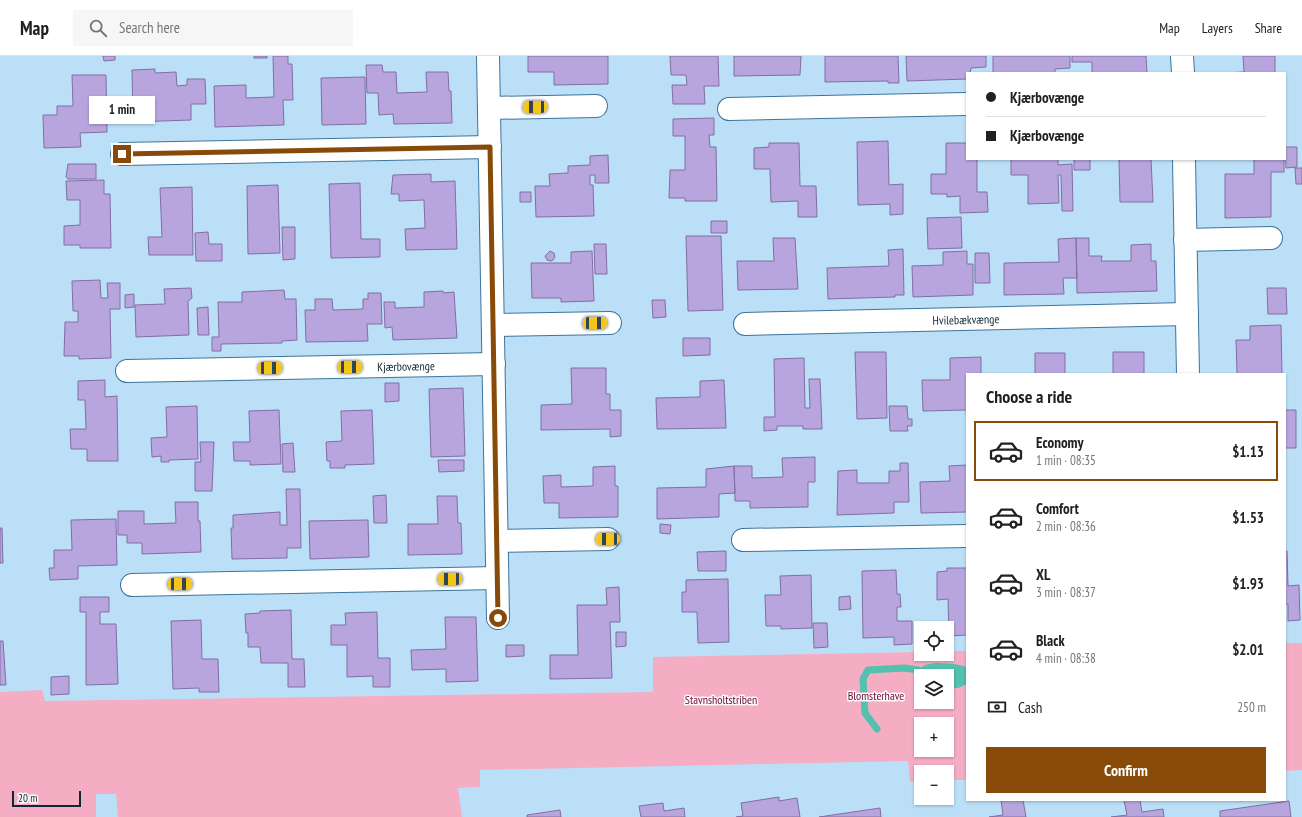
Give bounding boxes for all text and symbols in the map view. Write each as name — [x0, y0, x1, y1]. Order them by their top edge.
search box — [73, 10, 353, 46]
text: Map — [20, 16, 49, 40]
icon: search — [87, 17, 109, 39]
text: Search here — [119, 18, 180, 37]
text: Map — [1159, 19, 1180, 37]
text: Layers — [1202, 19, 1233, 37]
text: Share — [1255, 19, 1282, 37]
text: Kjærbovænge — [1010, 88, 1084, 107]
callout: 1 min — [89, 96, 155, 124]
text: 1 min — [109, 101, 135, 118]
car — [523, 101, 547, 113]
text: Kjærbovænge — [1010, 126, 1084, 145]
route end — [113, 145, 131, 163]
street label: Hvilebækvænge — [932, 311, 1000, 327]
car — [583, 317, 607, 329]
street label: Kjærbovænge — [377, 358, 435, 374]
car — [338, 361, 362, 373]
car — [258, 362, 282, 374]
text: Choose a ride — [986, 385, 1072, 408]
icon: car — [988, 433, 1024, 469]
text: Economy — [1036, 433, 1084, 452]
text: $1.13 — [1232, 442, 1264, 461]
text: 1 min · 08:35 — [1036, 452, 1096, 469]
icon: car — [988, 499, 1024, 535]
text: Comfort — [1036, 499, 1079, 518]
text: $1.53 — [1232, 508, 1264, 527]
text: 2 min · 08:36 — [1036, 518, 1096, 535]
car — [596, 533, 620, 545]
icon: car — [988, 565, 1024, 601]
text: XL — [1036, 565, 1050, 584]
car — [438, 573, 462, 585]
text: $1.93 — [1232, 574, 1264, 593]
car — [168, 578, 192, 590]
text: 3 min · 08:37 — [1036, 584, 1096, 601]
route start — [489, 609, 507, 627]
map controls — [914, 621, 954, 805]
button: locate — [914, 621, 954, 661]
icon: car — [988, 631, 1024, 667]
text: Black — [1036, 631, 1065, 650]
text: $2.01 — [1232, 640, 1264, 659]
text: 4 min · 08:38 — [1036, 650, 1096, 667]
button: layers — [914, 669, 954, 709]
park label: Blomsterhave — [848, 688, 904, 703]
park label: Stavnsholtstriben — [685, 692, 757, 707]
icon: cash — [986, 696, 1008, 718]
text: Cash — [1018, 698, 1042, 717]
text: 250 m — [1237, 699, 1266, 716]
button: + — [914, 717, 954, 757]
button: Confirm — [986, 747, 1266, 793]
button: − — [914, 765, 954, 805]
scale bar — [12, 789, 81, 808]
text: 20 m — [18, 791, 37, 805]

